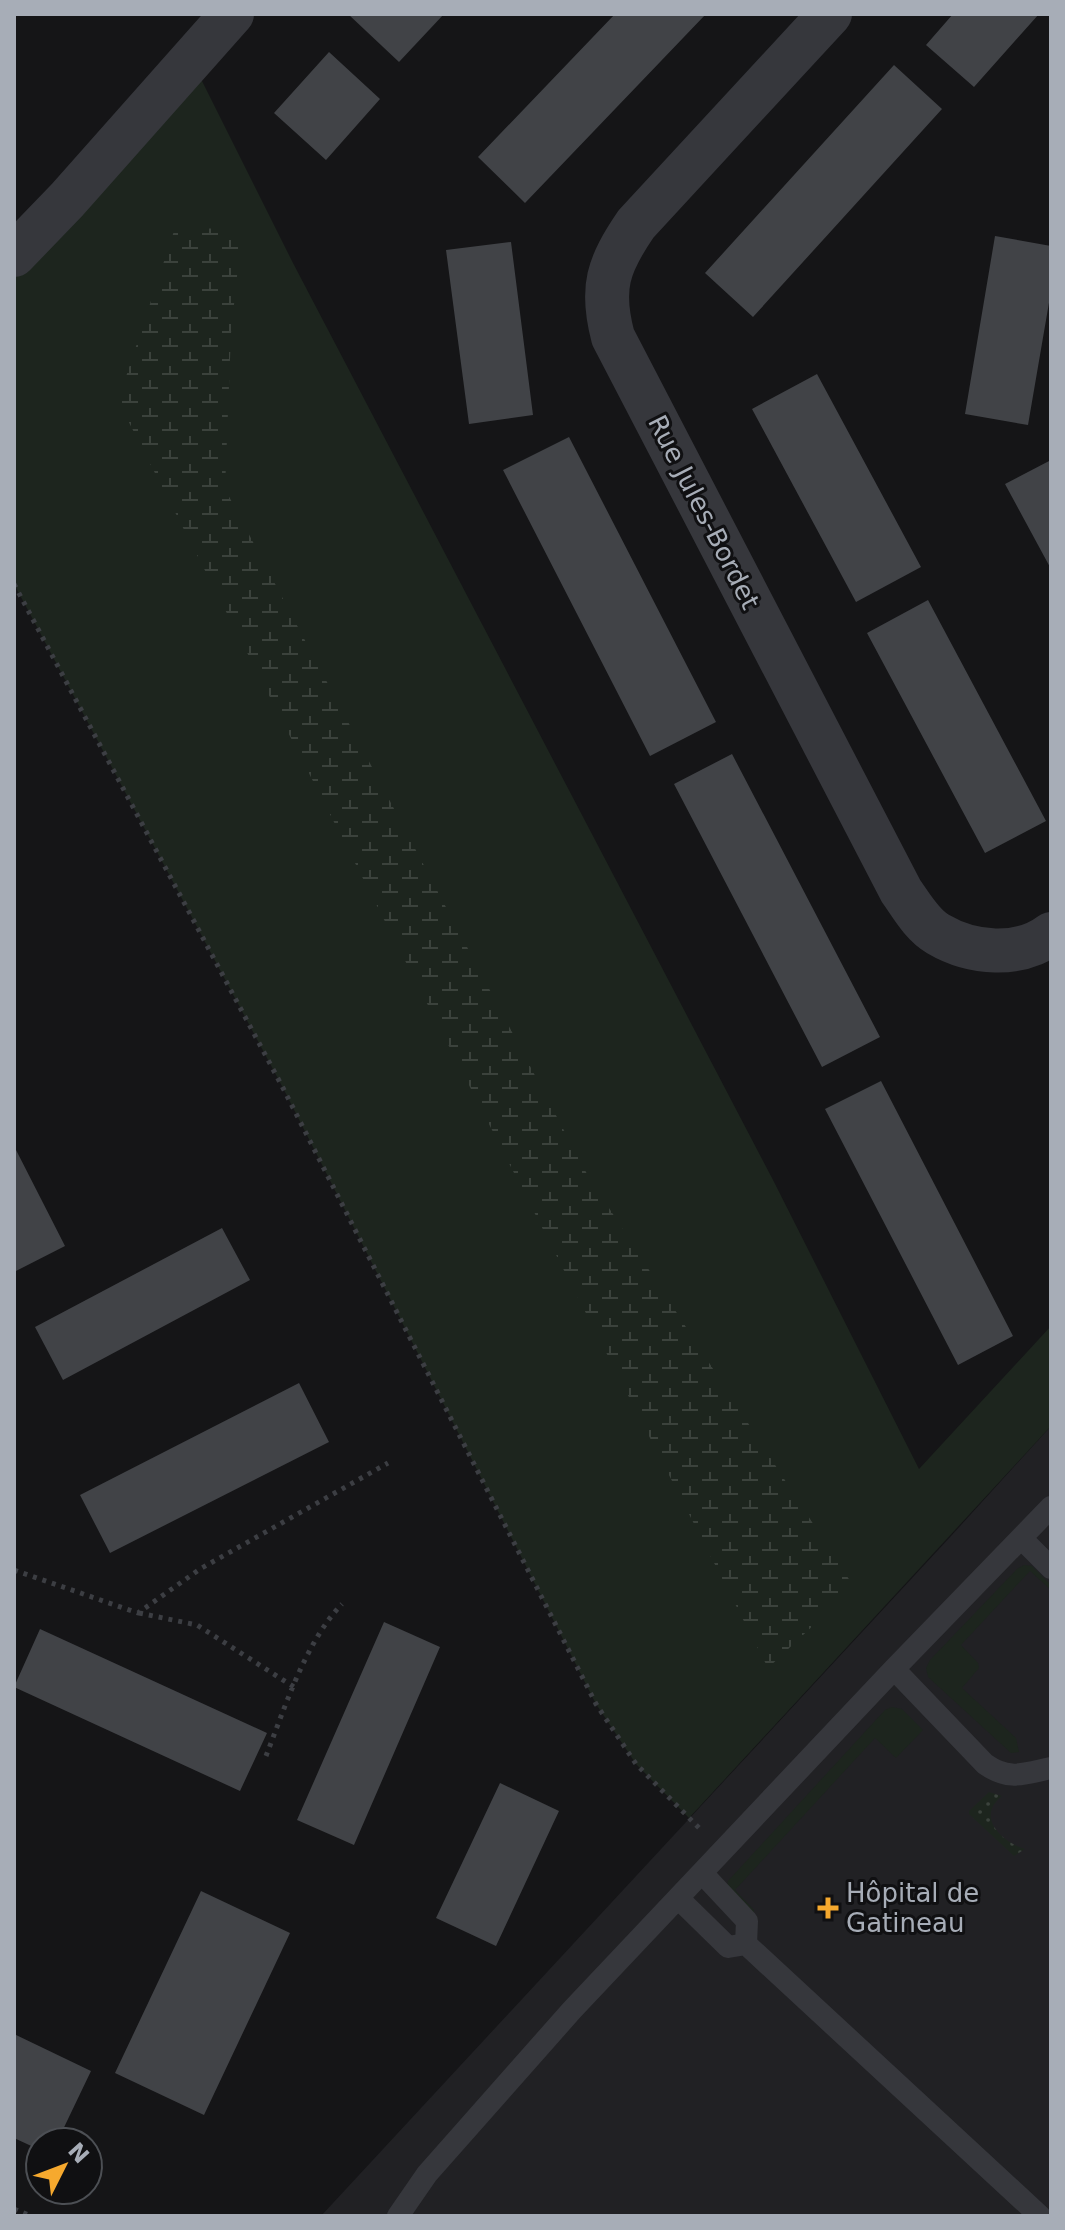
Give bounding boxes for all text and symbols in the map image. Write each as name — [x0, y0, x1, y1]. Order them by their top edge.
street label: Rue Jules-Bordet — [642, 410, 766, 614]
place label: Hôpital de Gatineau — [846, 1878, 979, 1938]
marker: Hôpital de Gatineau — [817, 1897, 839, 1919]
north arrow — [24, 2126, 104, 2206]
text: N — [63, 2138, 94, 2168]

